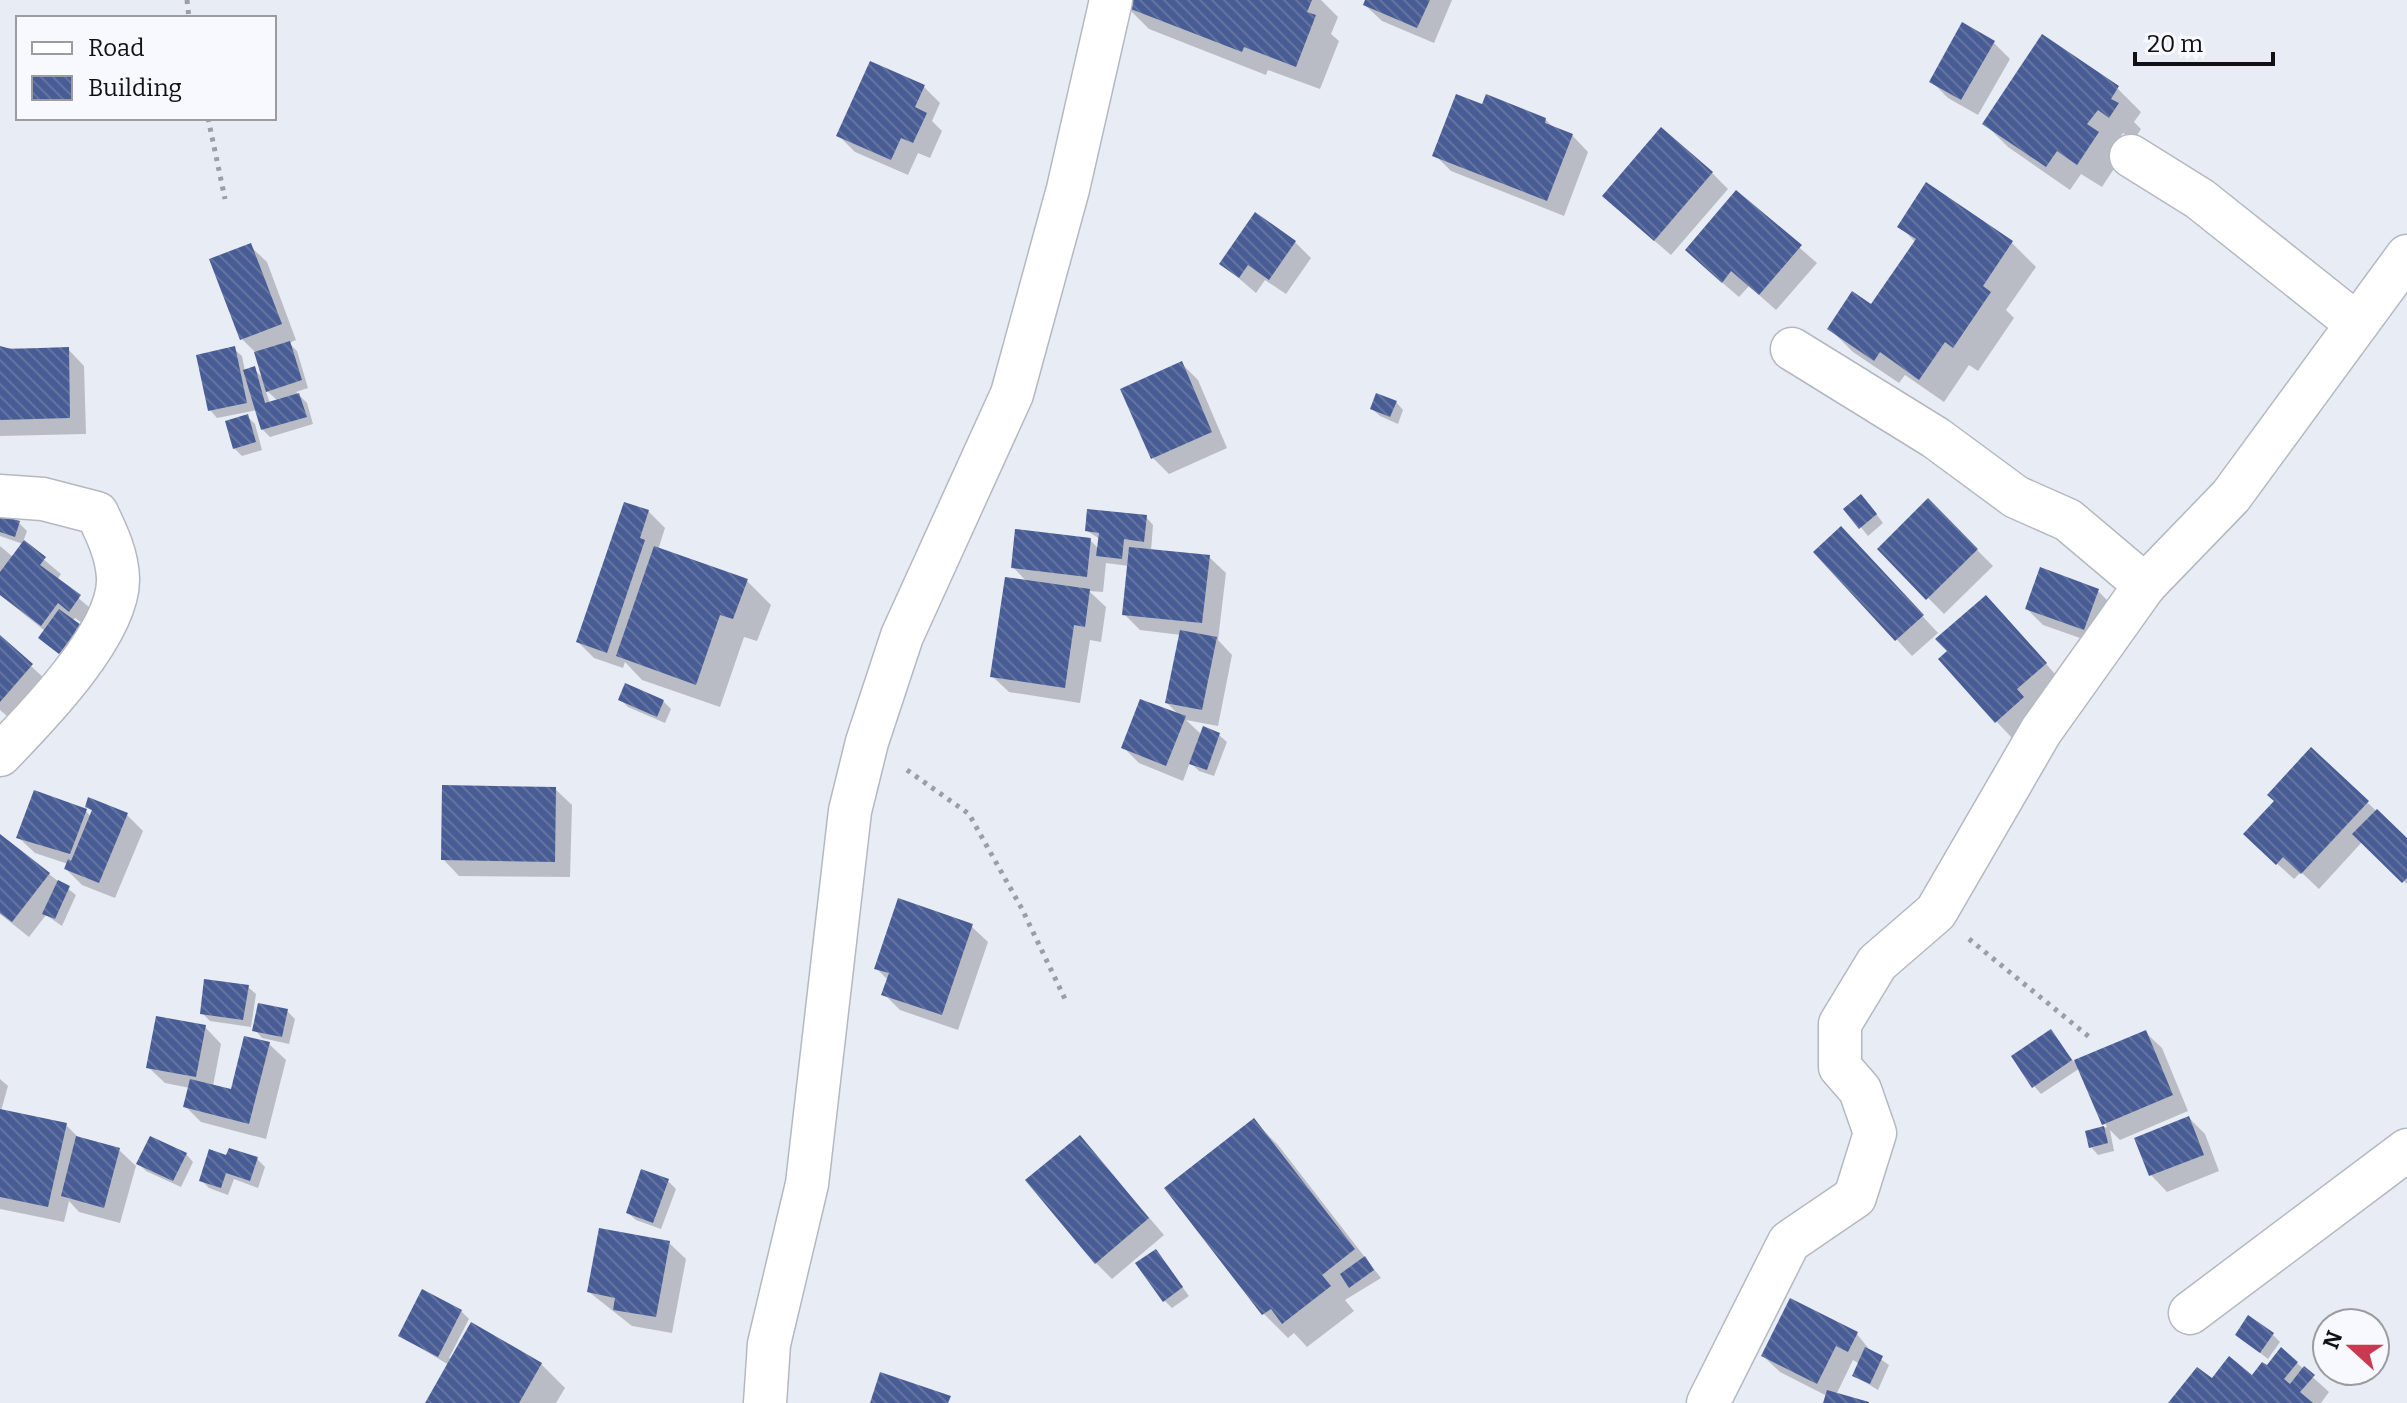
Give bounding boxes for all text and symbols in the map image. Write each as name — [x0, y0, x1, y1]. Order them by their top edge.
legend — [16, 16, 276, 120]
scale bar — [2135, 16, 2273, 66]
text: 20 m — [2147, 30, 2203, 58]
text: Road — [88, 34, 144, 62]
text: Building — [88, 74, 182, 102]
north arrow — [2311, 1307, 2391, 1387]
text: N — [2317, 1327, 2348, 1353]

